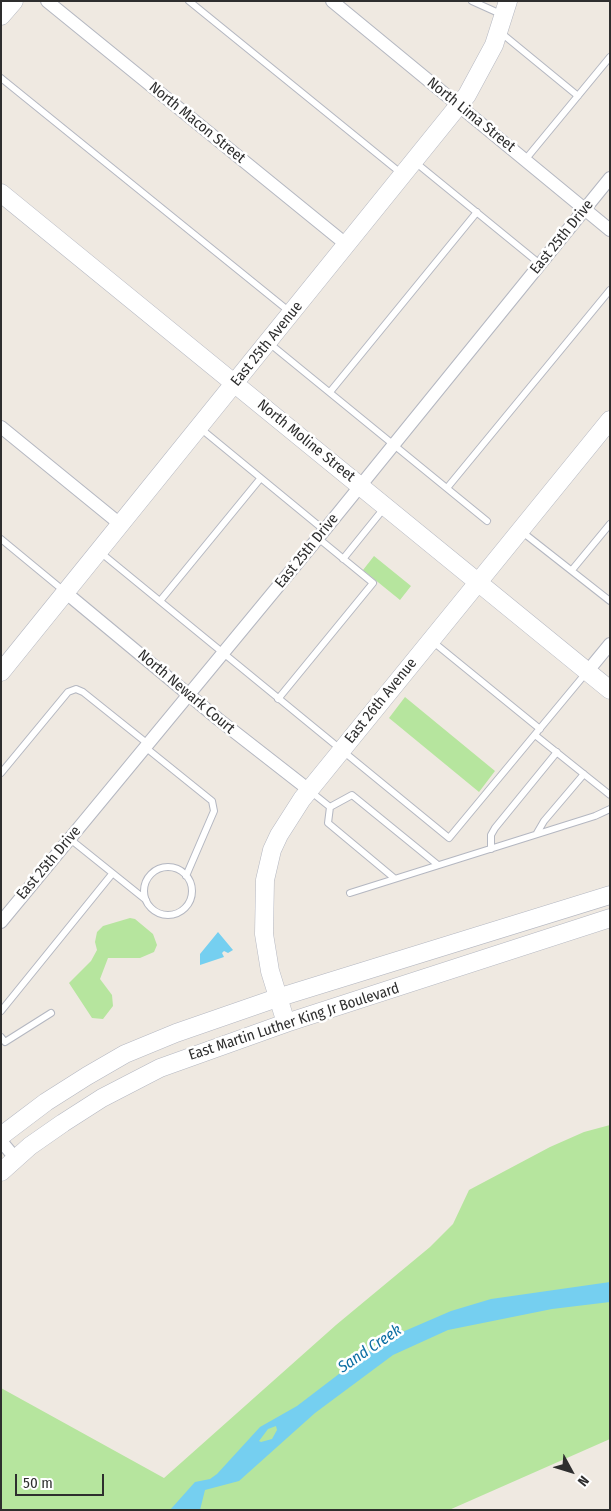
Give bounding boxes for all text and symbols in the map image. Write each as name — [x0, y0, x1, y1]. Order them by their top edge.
street label: North Lima Street — [423, 74, 519, 156]
street label: North Macon Street — [145, 79, 249, 167]
street label: East 25th Drive — [527, 196, 597, 278]
street label: East 25th Avenue — [227, 298, 307, 390]
street label: North Moline Street — [253, 396, 359, 486]
street label: East 25th Drive — [272, 510, 342, 592]
street label: North Newark Court — [134, 646, 238, 738]
street label: East 26th Avenue — [341, 655, 421, 747]
street label: East 25th Drive — [13, 823, 85, 903]
street label: East Martin Luther King Jr Boulevard — [186, 979, 402, 1065]
water label: Sand Creek — [335, 1321, 405, 1377]
north arrow — [546, 1446, 596, 1496]
scale bar — [18, 1464, 106, 1496]
text: N — [574, 1472, 592, 1489]
text: 50 m — [23, 1474, 53, 1492]

